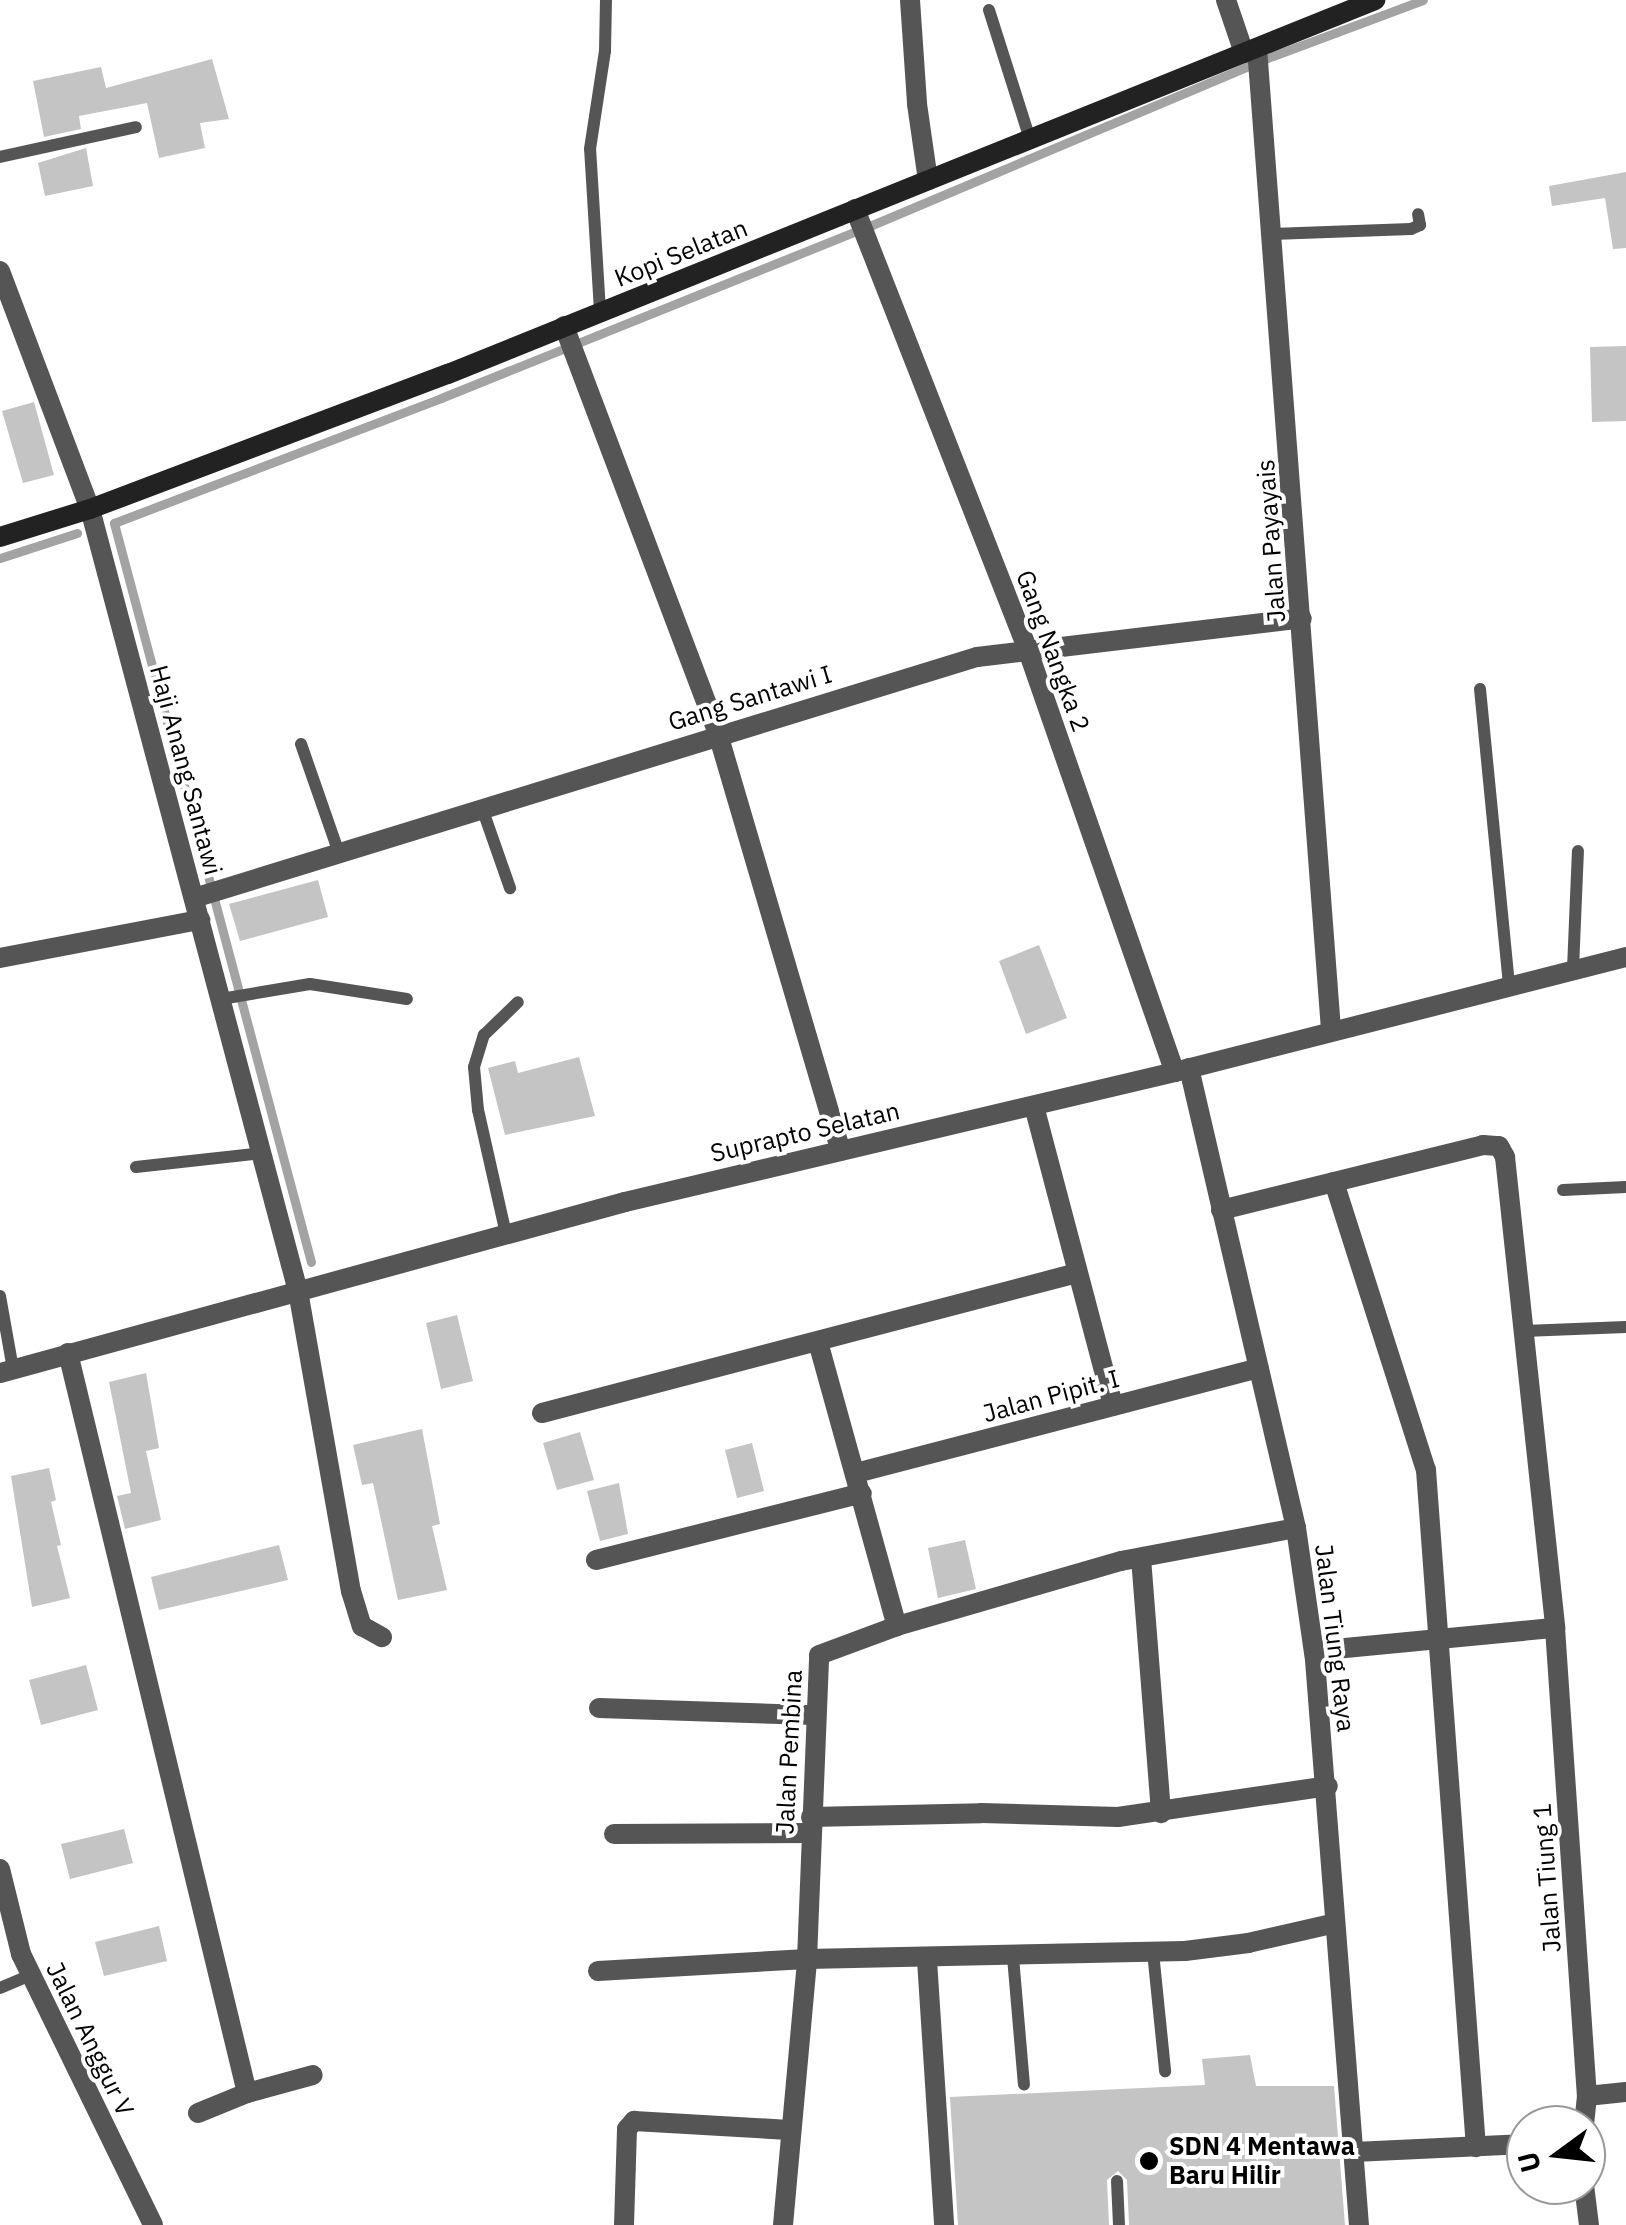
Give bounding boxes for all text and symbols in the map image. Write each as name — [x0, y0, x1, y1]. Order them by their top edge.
street label: Kopi Selatan — [610, 213, 752, 293]
street label: Jalan Payayais — [1250, 458, 1292, 624]
street label: Gang Nangka 2 — [1010, 566, 1096, 736]
street label: Gang Santawi I — [665, 659, 835, 737]
street label: Haji Anang Santawi — [144, 662, 228, 878]
street label: Suprapto Selatan — [707, 1096, 903, 1168]
street label: Jalan Pipit. I — [980, 1363, 1122, 1429]
street label: Jalan Tiung Raya — [1309, 1542, 1361, 1734]
street label: Jalan Pembina — [770, 1669, 808, 1835]
street label: Jalan Tiung 1 — [1527, 1802, 1567, 1954]
street label: Jalan Anggur V — [40, 1957, 140, 2121]
north arrow — [1506, 2105, 1606, 2205]
place label: SDN 4 Mentawa Baru Hilir — [1169, 2132, 1355, 2191]
text: U — [1508, 2148, 1549, 2177]
marker: SDN 4 Mentawa Baru Hilir — [1138, 2150, 1160, 2172]

